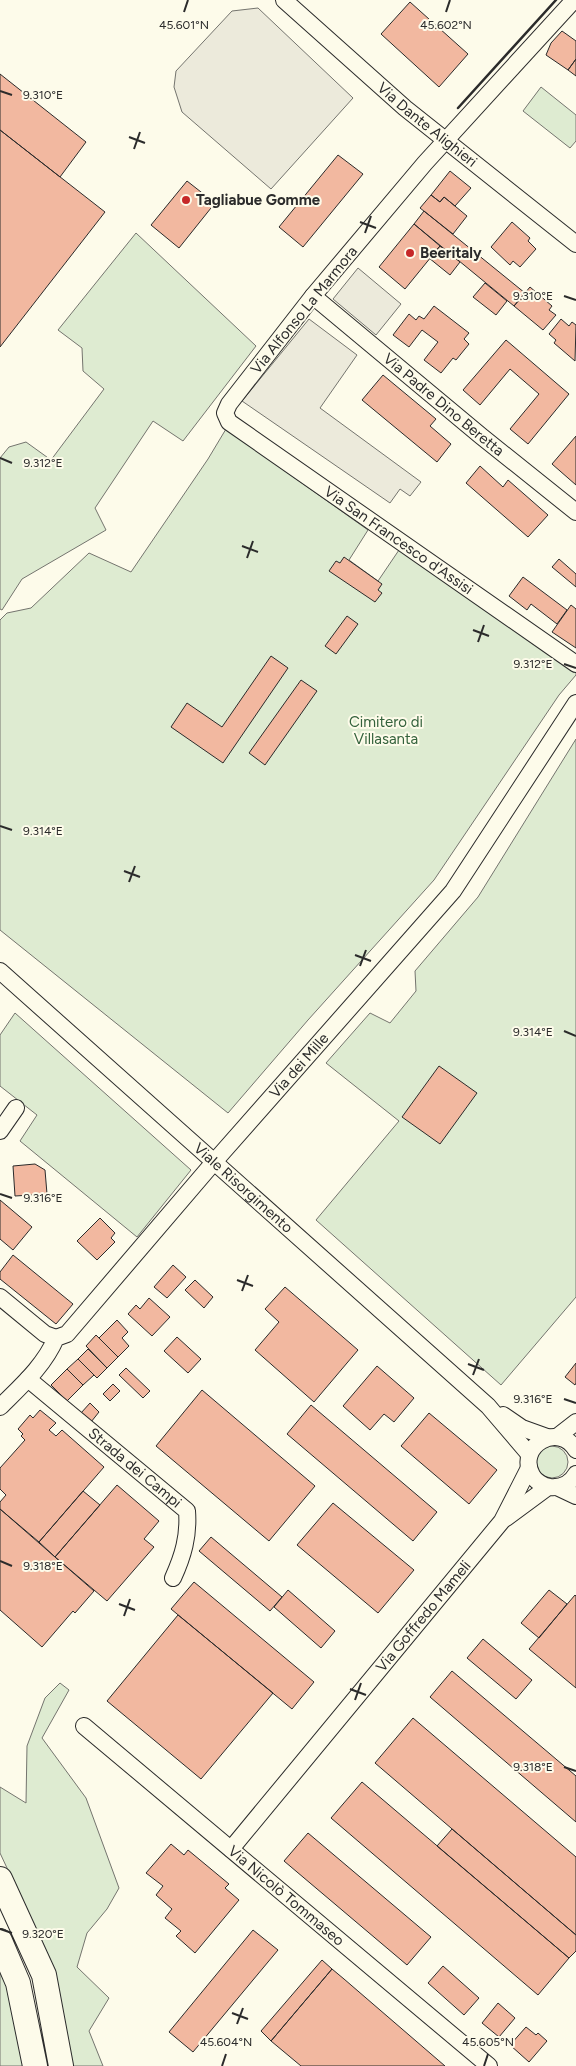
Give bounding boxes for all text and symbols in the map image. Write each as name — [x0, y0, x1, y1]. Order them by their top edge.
text: 45.601°N — [159, 18, 209, 32]
text: 45.602°N — [420, 18, 472, 32]
street label: Via Dante Alighieri — [374, 79, 481, 171]
text: 9.310°E — [23, 88, 63, 102]
place label: Tagliabue Gomme — [196, 191, 321, 209]
marker: Tagliabue Gomme — [180, 194, 192, 206]
street label: Via Alfonso La Marmora — [247, 242, 361, 378]
place label: Beeritaly — [420, 244, 482, 262]
marker: Beeritaly — [404, 247, 416, 259]
text: 9.310°E — [513, 289, 553, 303]
street label: Via Padre Dino Beretta — [380, 349, 508, 460]
text: 9.312°E — [23, 456, 63, 470]
street label: Via San Francesco d'Assisi — [321, 482, 476, 598]
text: 9.312°E — [513, 657, 553, 671]
park label: Cimitero di Villasanta — [349, 713, 423, 748]
text: 9.314°E — [23, 824, 63, 838]
text: 9.314°E — [513, 1025, 553, 1039]
street label: Via dei Mille — [266, 1029, 332, 1102]
street label: Viale Risorgimento — [190, 1139, 297, 1237]
text: 9.316°E — [23, 1191, 63, 1205]
text: 9.316°E — [513, 1392, 553, 1406]
street label: Strada dei Campi — [85, 1424, 185, 1512]
street label: Via Goffredo Mameli — [372, 1557, 475, 1676]
text: 9.318°E — [23, 1559, 63, 1573]
text: 9.318°E — [513, 1760, 553, 1774]
street label: Via Nicolò Tommaseo — [224, 1842, 348, 1950]
text: 9.320°E — [22, 1927, 64, 1941]
text: 45.604°N — [200, 2035, 252, 2049]
text: 45.605°N — [462, 2035, 514, 2049]

